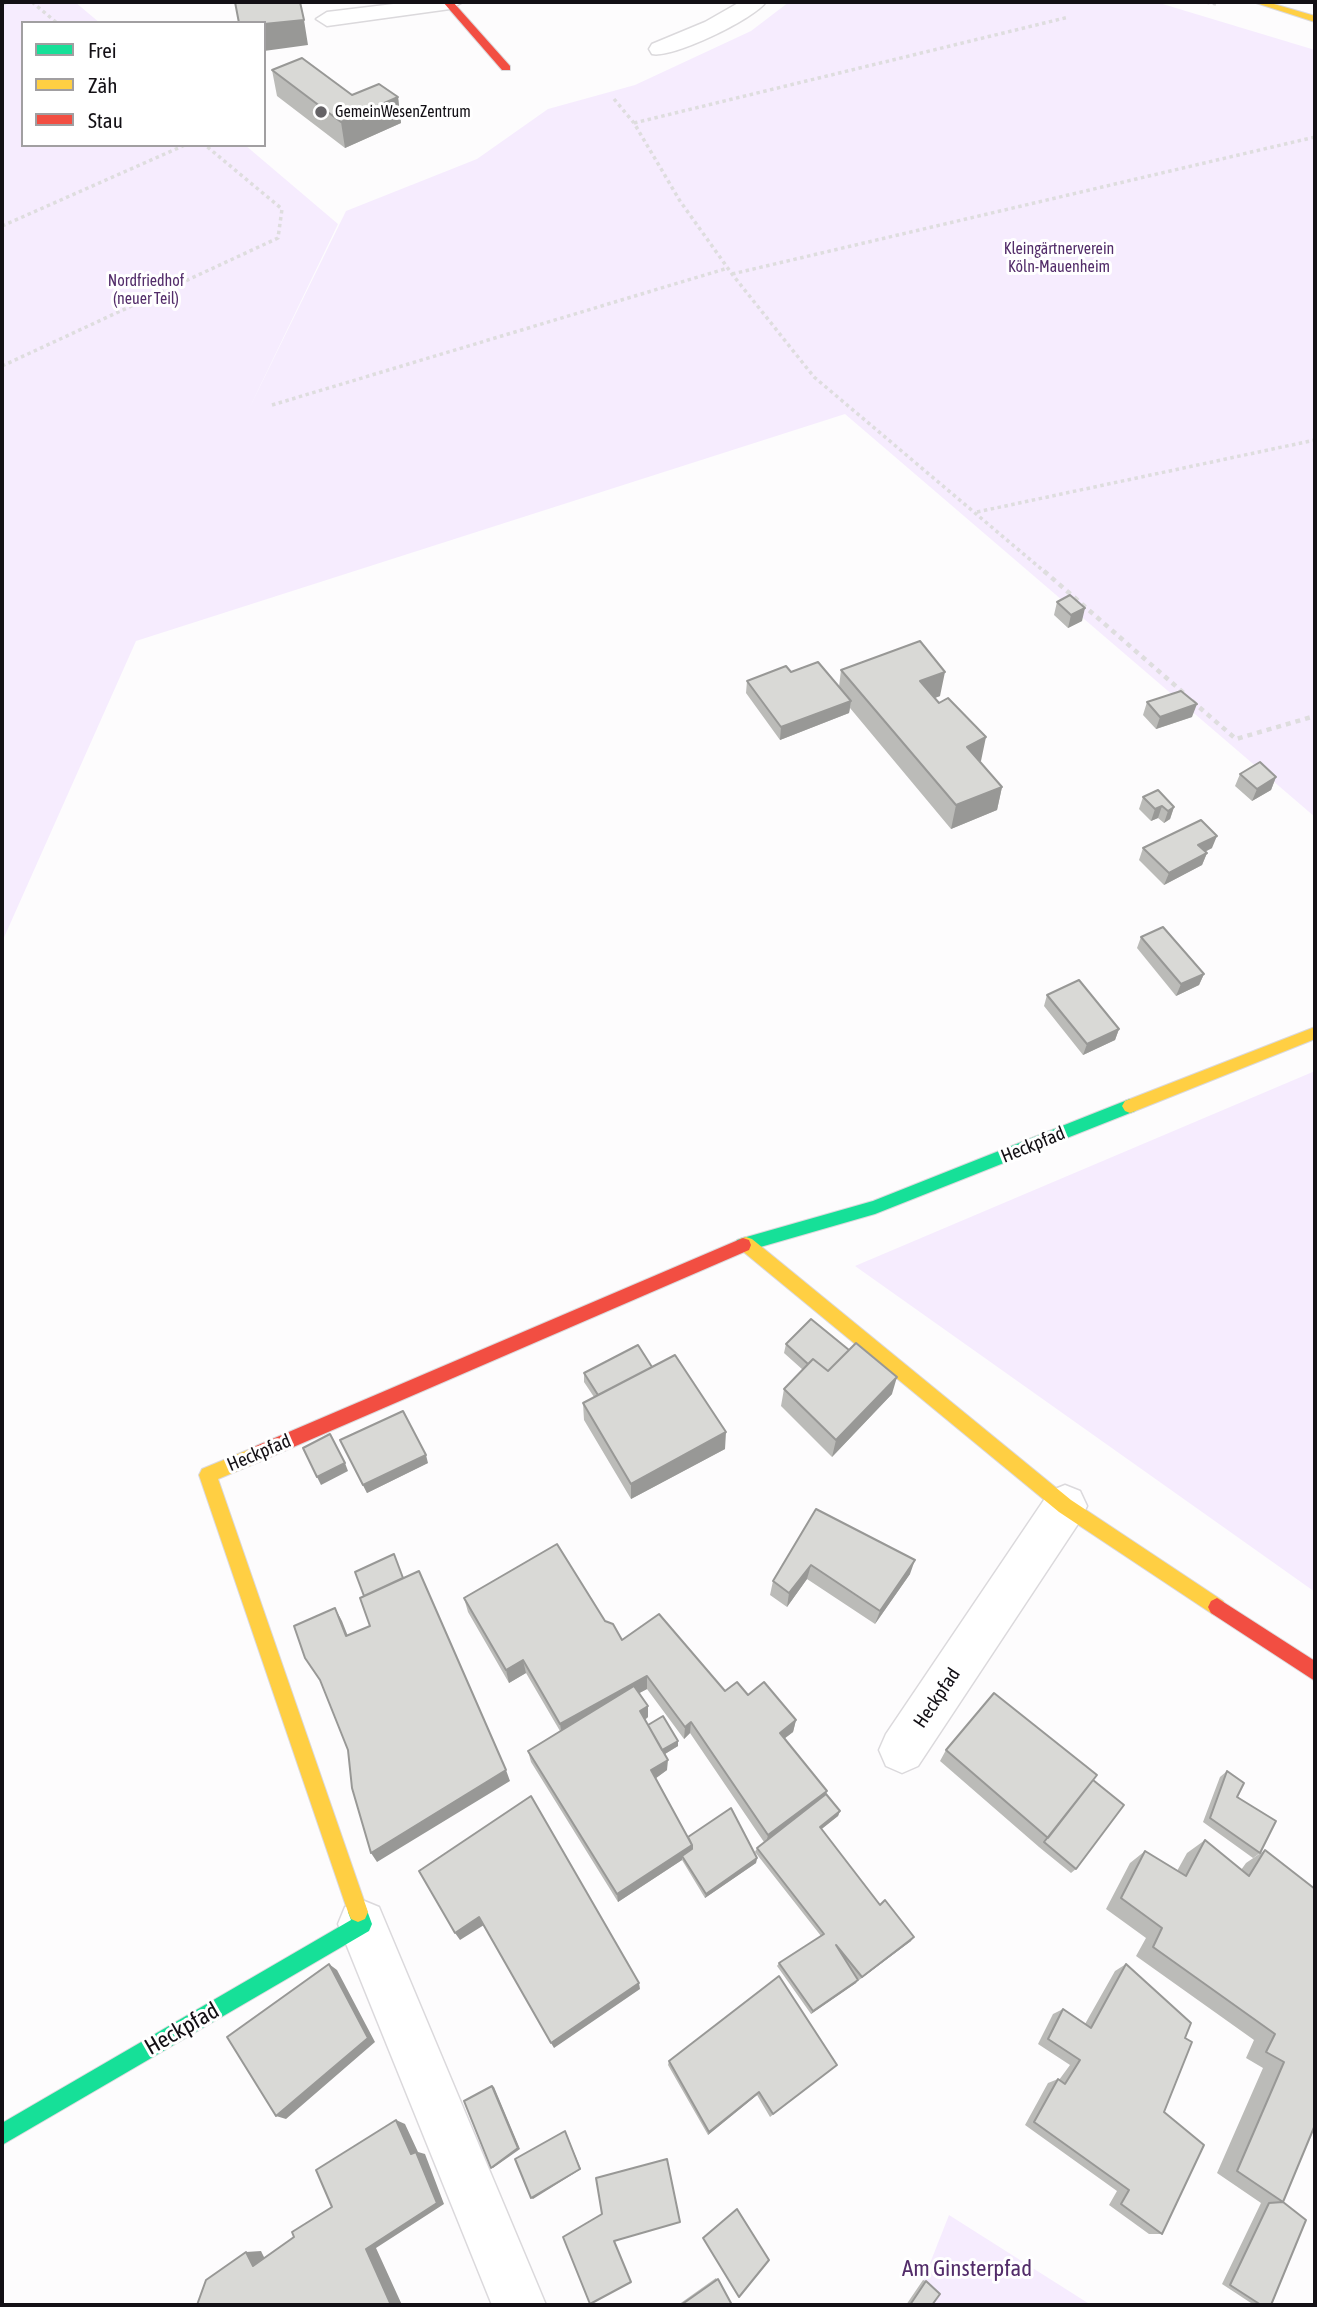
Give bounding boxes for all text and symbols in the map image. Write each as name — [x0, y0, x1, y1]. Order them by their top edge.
legend — [21, 21, 266, 147]
text: Frei — [88, 38, 117, 62]
text: Zäh — [88, 73, 117, 97]
place label: GemeinWesenZentrum — [335, 102, 471, 122]
marker: GemeinWesenZentrum — [313, 104, 329, 120]
text: Stau — [88, 108, 123, 132]
park label: Kleingärtnerverein Köln-Mauenheim — [1004, 239, 1114, 277]
park label: Nordfriedhof (neuer Teil) — [108, 271, 184, 309]
street label: Heckpfad — [998, 1122, 1068, 1168]
street label: Heckpfad — [224, 1429, 294, 1477]
street label: Heckpfad — [909, 1664, 965, 1732]
street label: Heckpfad — [140, 1997, 224, 2061]
park label: Am Ginsterpfad — [902, 2255, 1032, 2283]

